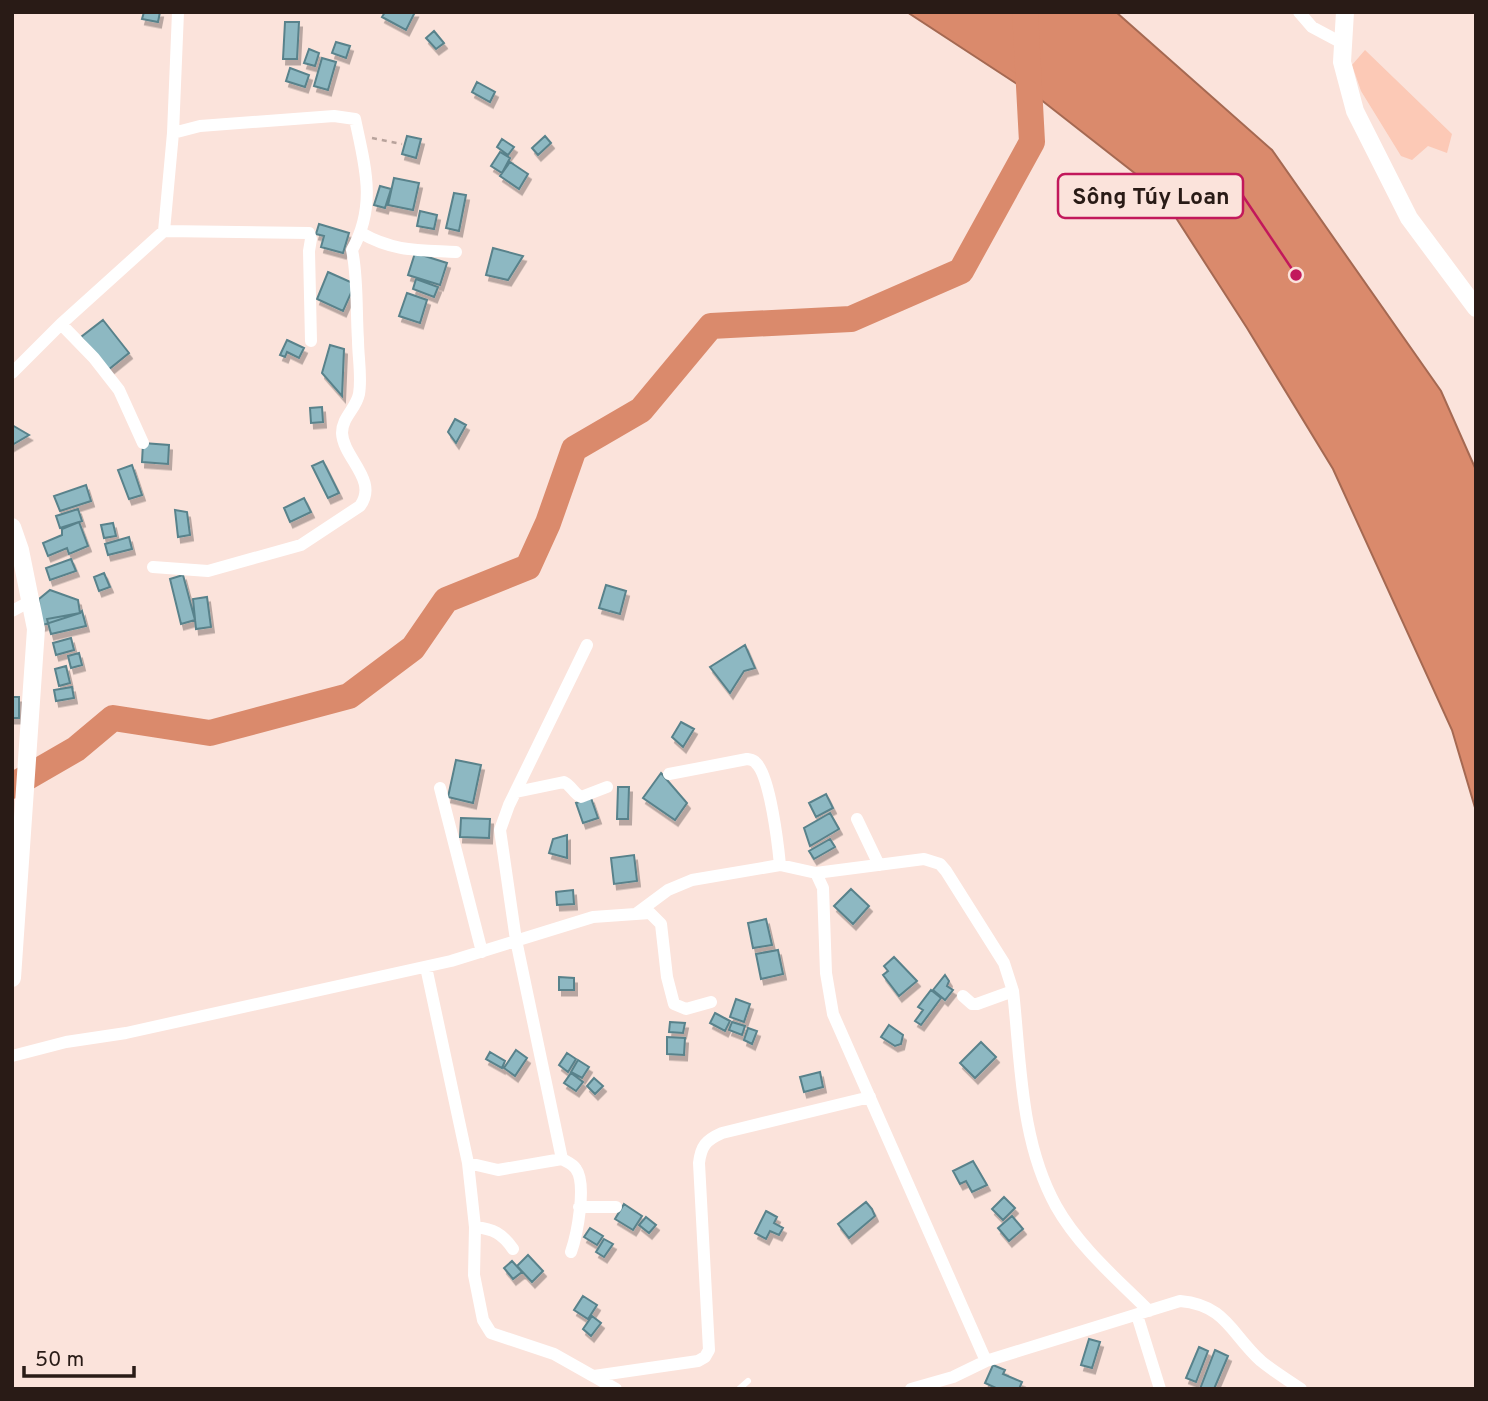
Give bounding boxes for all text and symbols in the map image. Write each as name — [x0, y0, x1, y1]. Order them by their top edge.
callout: Sông Túy Loan — [1058, 174, 1243, 218]
text: Sông Túy Loan — [1072, 184, 1230, 213]
scale bar — [24, 1334, 135, 1378]
text: 50 m — [35, 1347, 84, 1374]

